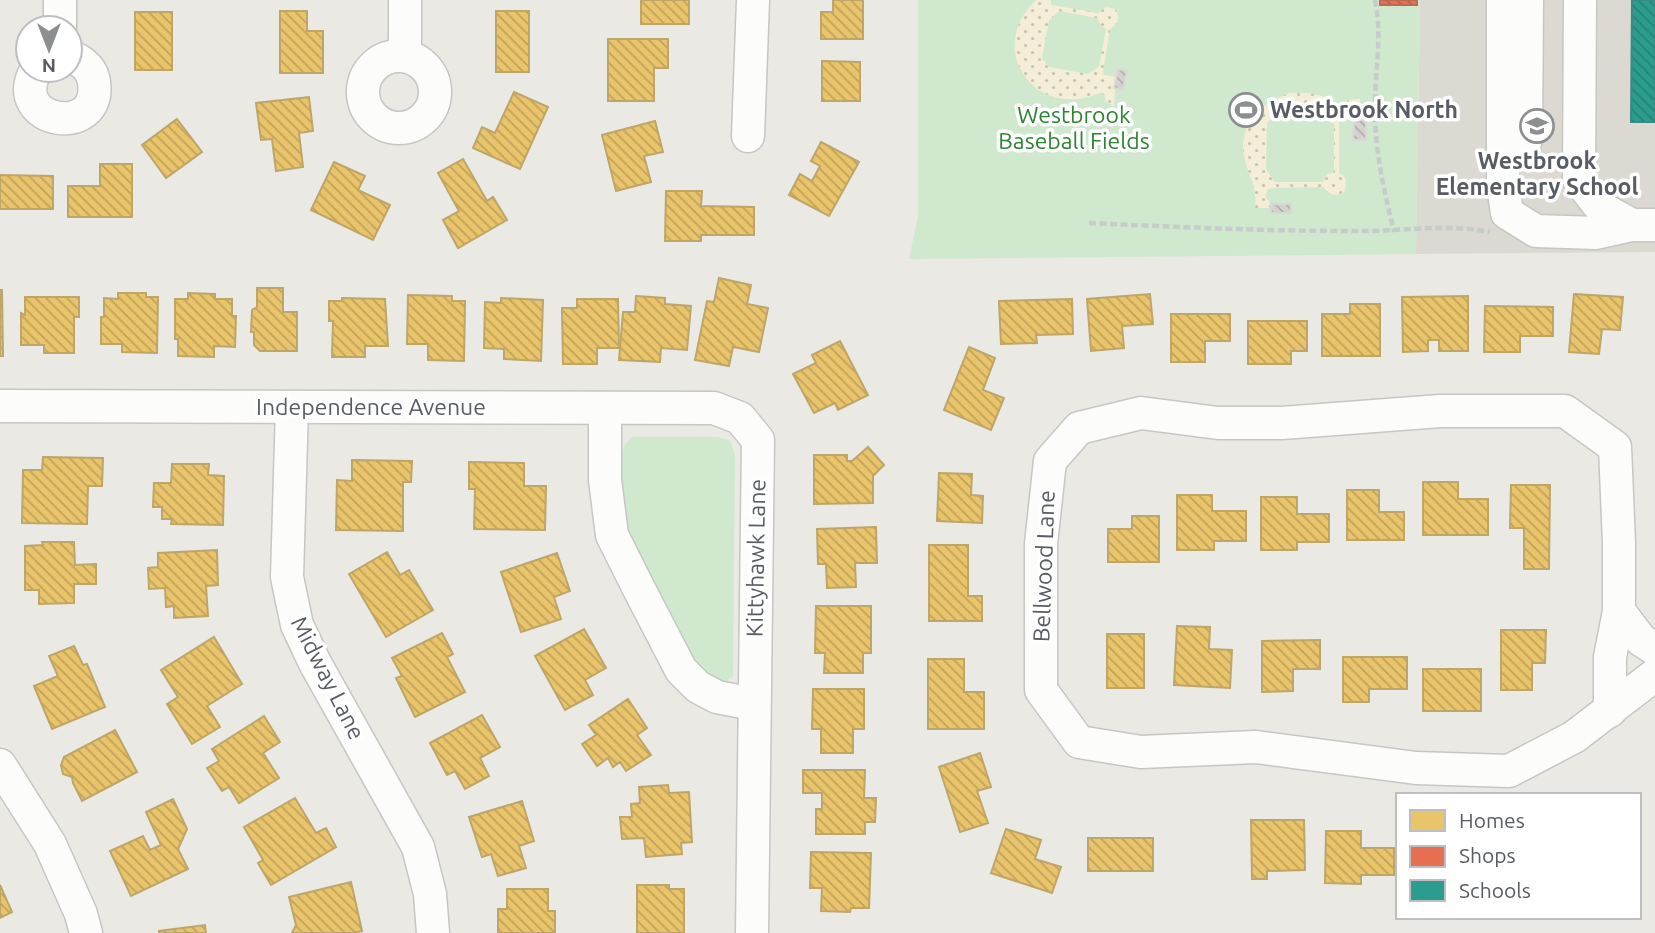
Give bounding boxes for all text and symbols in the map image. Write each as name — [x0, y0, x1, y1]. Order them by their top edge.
north arrow — [14, 14, 84, 84]
text: N — [42, 55, 56, 77]
sports icon: Westbrook North — [1227, 91, 1265, 129]
place label: Westbrook North — [1270, 97, 1458, 122]
park label: Westbrook Baseball Fields — [998, 102, 1150, 153]
school or university icon: Westbrook Elementary School — [1518, 107, 1556, 145]
place label: Westbrook Elementary School — [1436, 148, 1638, 199]
street label: Independence Avenue — [256, 394, 486, 419]
street label: Kittyhawk Lane — [742, 479, 769, 637]
street label: Bellwood Lane — [1028, 490, 1059, 642]
street label: Midway Lane — [287, 612, 370, 743]
legend — [1396, 793, 1641, 919]
text: Homes — [1459, 808, 1525, 832]
text: Shops — [1459, 843, 1516, 867]
text: Schools — [1459, 878, 1531, 902]

